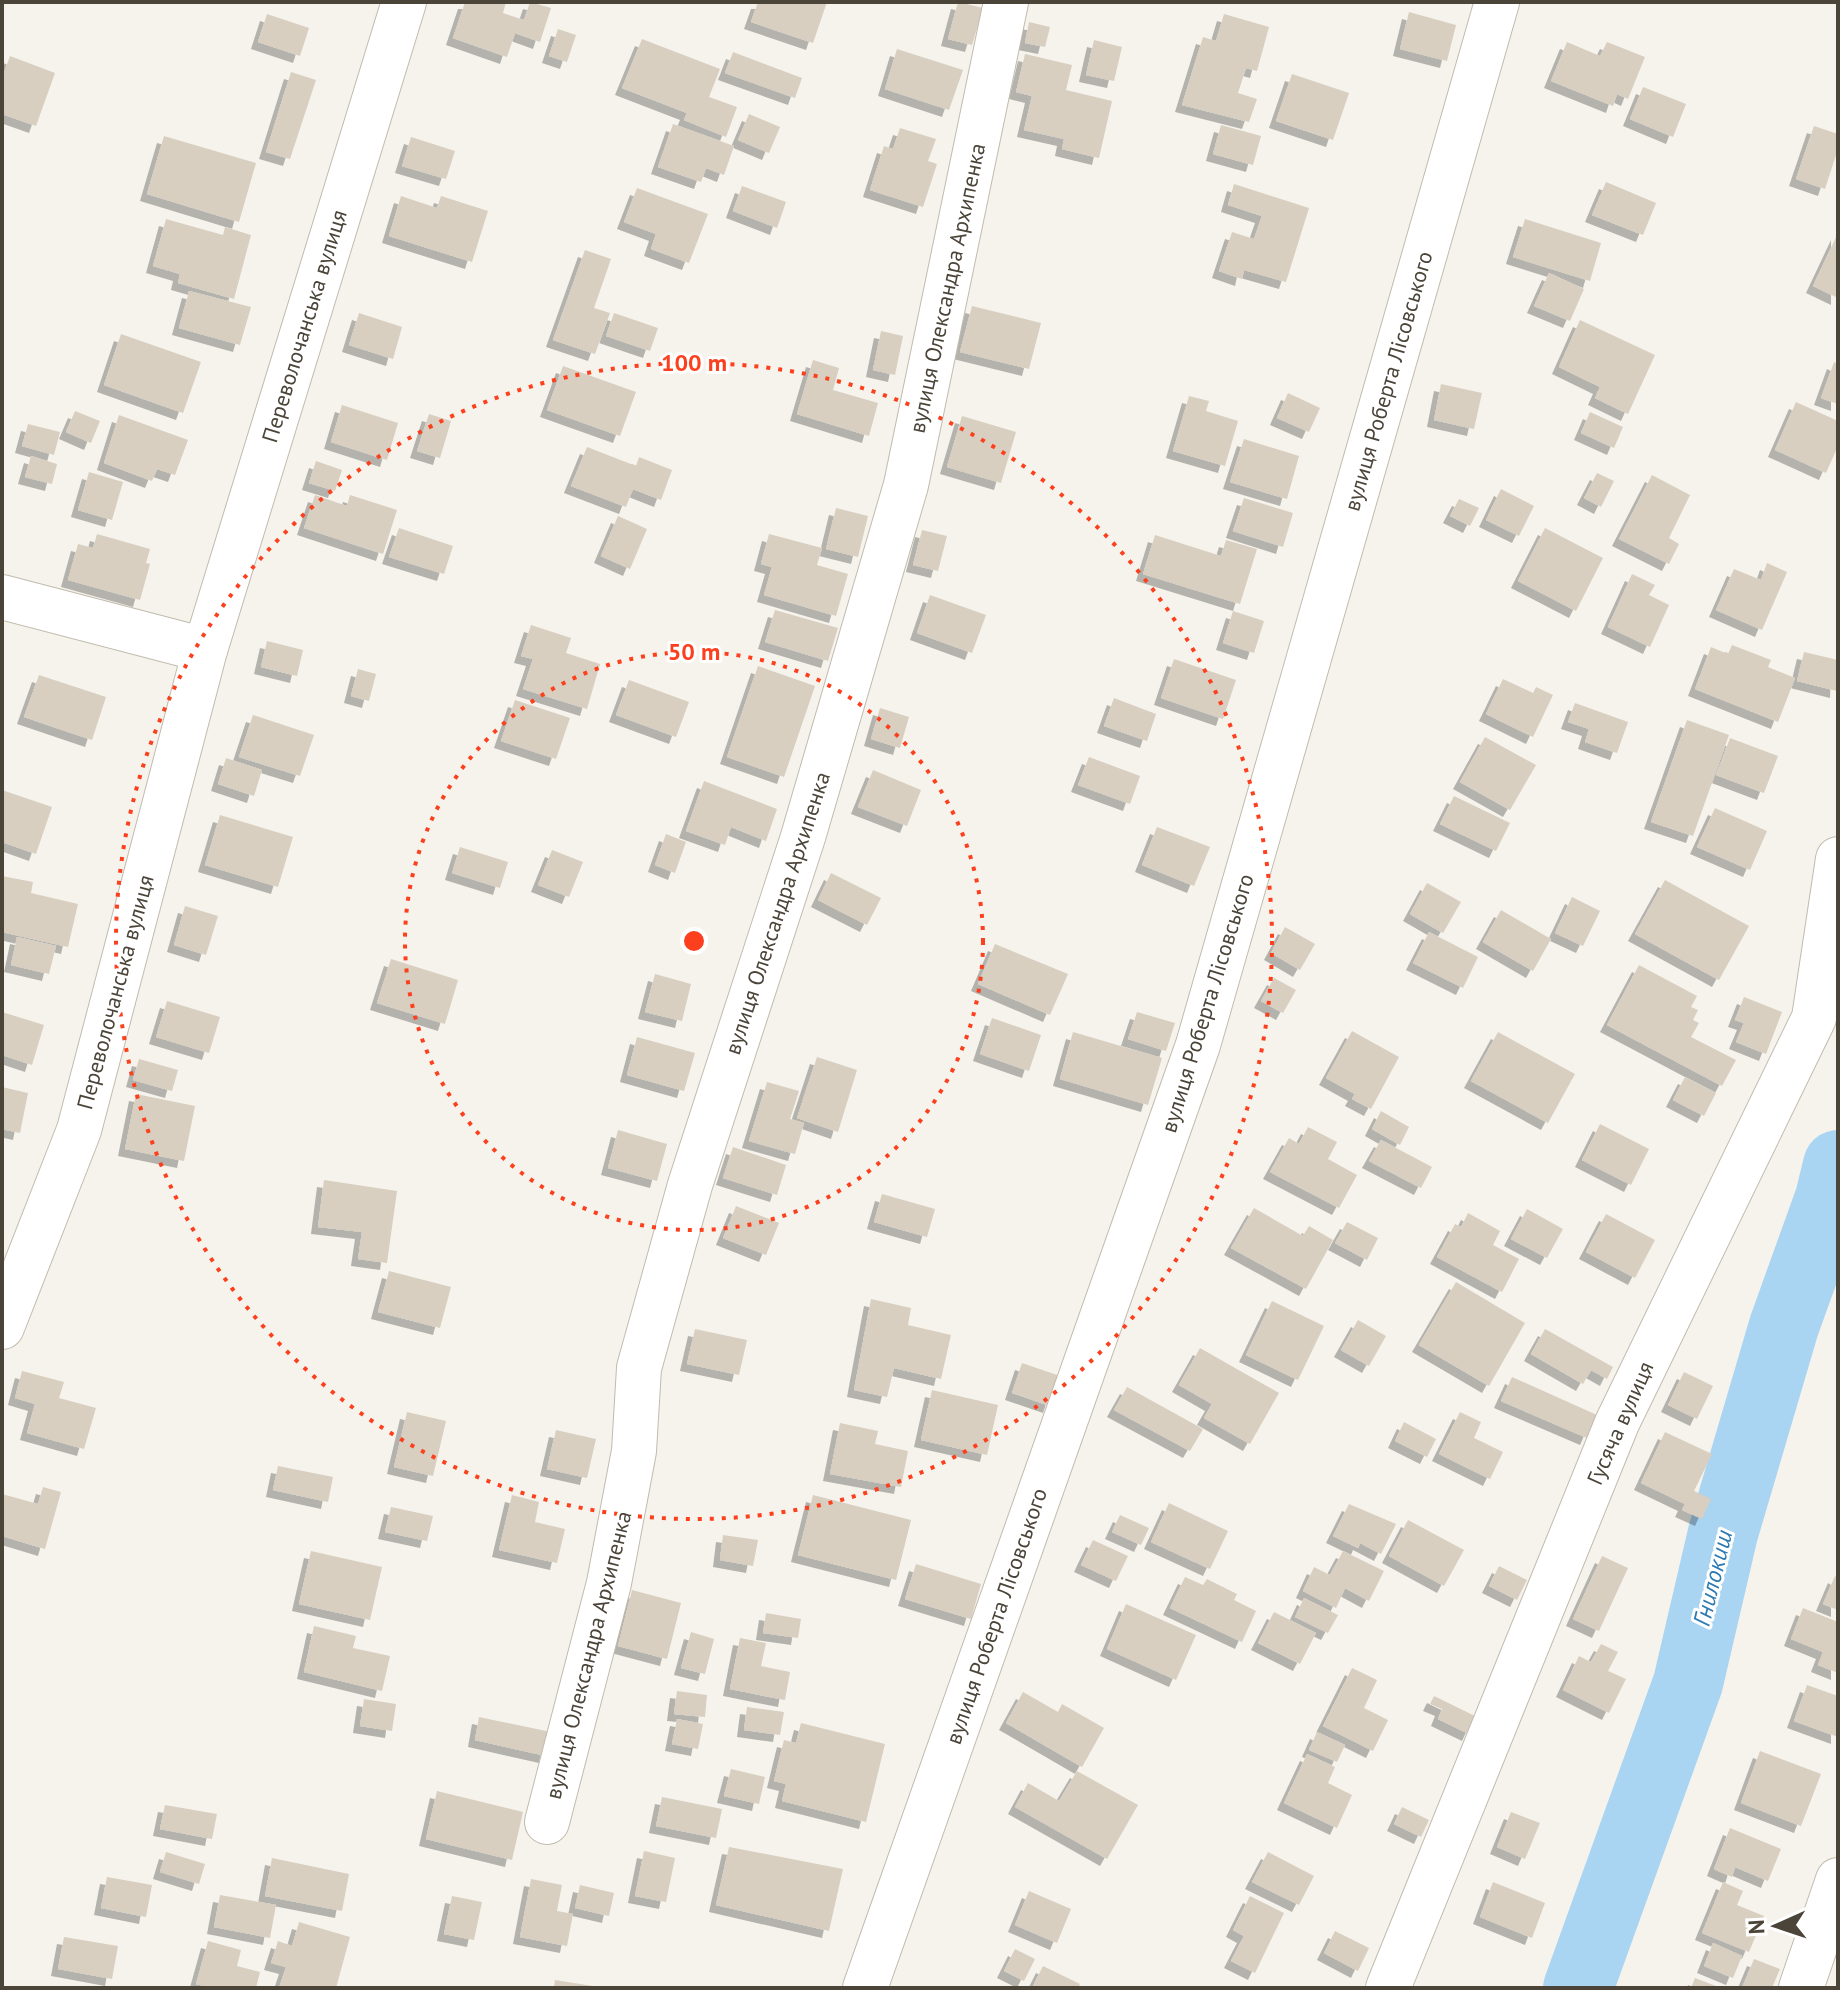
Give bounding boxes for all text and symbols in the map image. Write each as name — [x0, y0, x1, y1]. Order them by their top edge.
street label: вулиця Олександра Архипенка — [903, 140, 991, 436]
street label: Переволочанська вулиця — [255, 206, 353, 446]
street label: вулиця Роберта Лісовського — [1337, 248, 1439, 514]
text: 100 m — [661, 347, 727, 378]
text: 50 m — [668, 636, 720, 667]
street label: вулиця Олександра Архипенка — [718, 768, 836, 1058]
street label: вулиця Роберта Лісовського — [1154, 870, 1260, 1136]
street label: Переволочанська вулиця — [70, 872, 160, 1112]
centre of rings — [680, 927, 708, 955]
street label: Гусяча вулиця — [1580, 1357, 1660, 1489]
street label: вулиця Роберта Лісовського — [939, 1484, 1053, 1748]
street label: вулиця Олександра Архипенка — [539, 1508, 637, 1802]
water label: Гнилокиш — [1686, 1526, 1739, 1629]
north arrow — [1736, 1886, 1816, 1966]
text: N — [1742, 1919, 1770, 1935]

